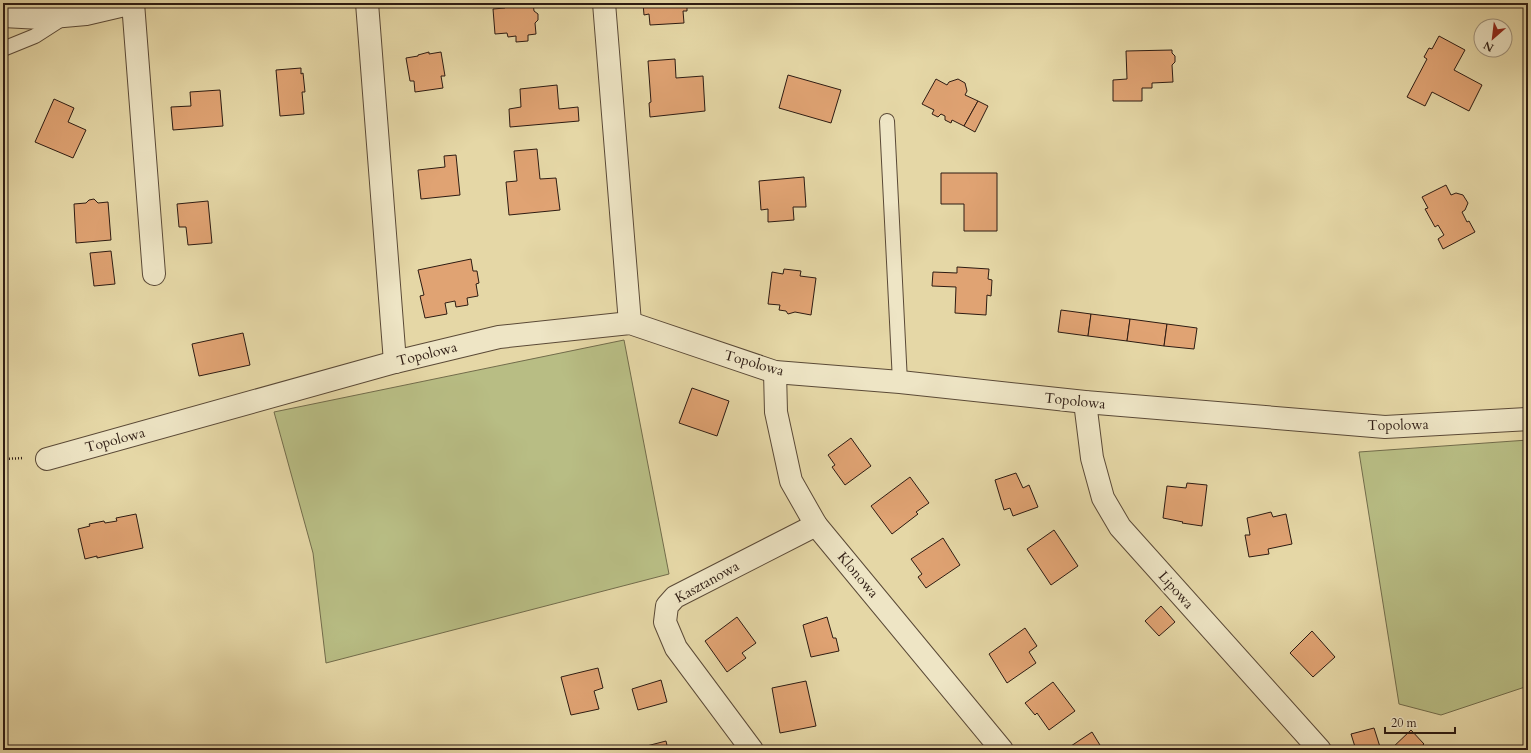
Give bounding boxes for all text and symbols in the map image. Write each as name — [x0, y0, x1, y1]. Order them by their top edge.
north arrow — [1473, 18, 1513, 58]
text: N — [1480, 37, 1496, 55]
street label: Topolowa — [395, 337, 459, 371]
street label: Topolowa — [722, 345, 786, 381]
street label: Topolowa — [1044, 388, 1106, 414]
street label: Topolowa — [1367, 415, 1429, 435]
street label: Topolowa — [83, 423, 147, 457]
street label: Klonowa — [833, 548, 883, 602]
street label: Kasztanowa — [671, 557, 743, 607]
street label: Lipowa — [1154, 567, 1198, 613]
scale bar — [1385, 709, 1455, 735]
text: 20 m — [1391, 715, 1418, 731]

